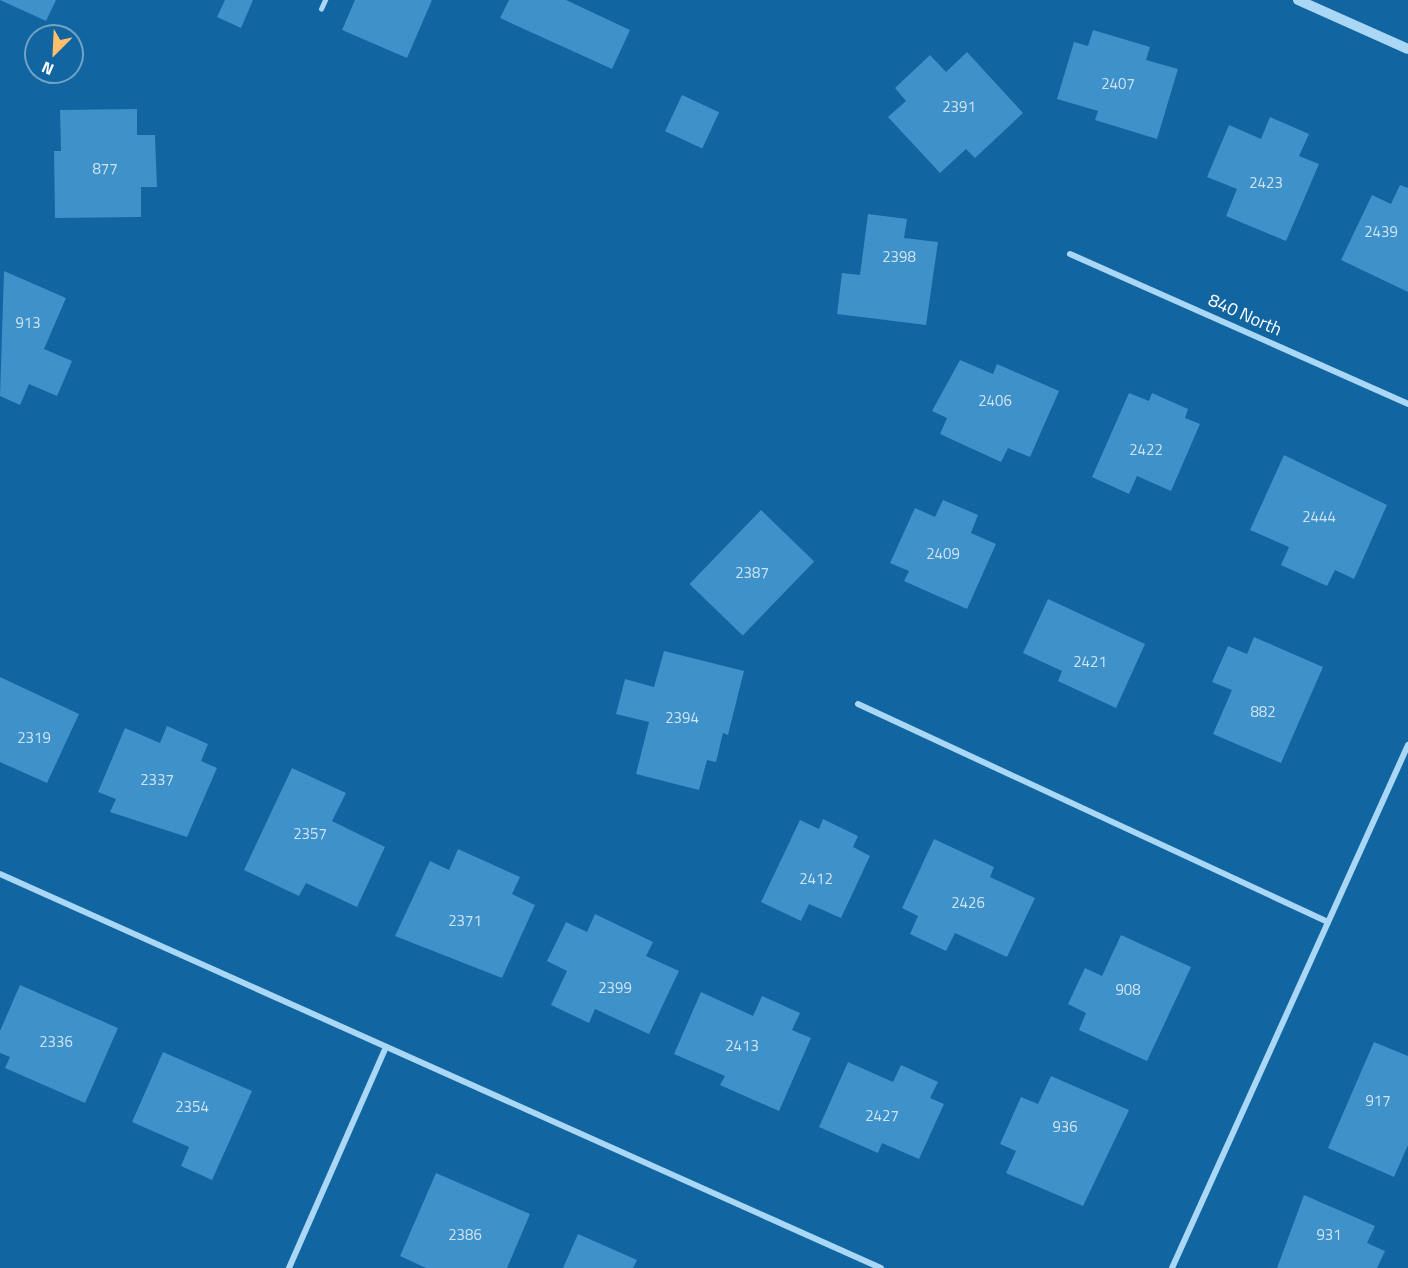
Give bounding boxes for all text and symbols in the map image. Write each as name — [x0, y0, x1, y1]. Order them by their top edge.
north arrow — [24, 24, 84, 84]
text: N — [38, 55, 57, 82]
house number: 2407 — [1101, 75, 1135, 93]
house number: 2391 — [942, 98, 976, 116]
house number: 877 — [92, 160, 118, 178]
house number: 2423 — [1249, 174, 1283, 192]
house number: 2439 — [1364, 223, 1398, 241]
house number: 2398 — [882, 248, 916, 266]
street label: 840 North — [1205, 289, 1285, 341]
house number: 913 — [15, 314, 41, 332]
house number: 2406 — [978, 392, 1012, 410]
house number: 2422 — [1129, 441, 1163, 459]
house number: 2444 — [1302, 508, 1336, 526]
house number: 2409 — [926, 545, 960, 563]
house number: 2387 — [735, 564, 769, 582]
house number: 2421 — [1073, 653, 1107, 671]
house number: 882 — [1250, 703, 1276, 721]
house number: 2394 — [665, 709, 699, 727]
house number: 2319 — [17, 729, 51, 747]
house number: 2337 — [140, 771, 174, 789]
house number: 2357 — [293, 825, 327, 843]
house number: 2412 — [799, 870, 833, 888]
house number: 2426 — [951, 894, 985, 912]
house number: 2371 — [448, 912, 482, 930]
house number: 2399 — [598, 979, 632, 997]
house number: 908 — [1115, 981, 1141, 999]
house number: 2336 — [39, 1033, 73, 1051]
house number: 2413 — [725, 1037, 759, 1055]
house number: 917 — [1365, 1092, 1391, 1110]
house number: 2354 — [175, 1098, 209, 1116]
house number: 2427 — [865, 1107, 899, 1125]
house number: 936 — [1052, 1118, 1078, 1136]
house number: 2386 — [448, 1226, 482, 1244]
house number: 931 — [1316, 1226, 1342, 1244]

